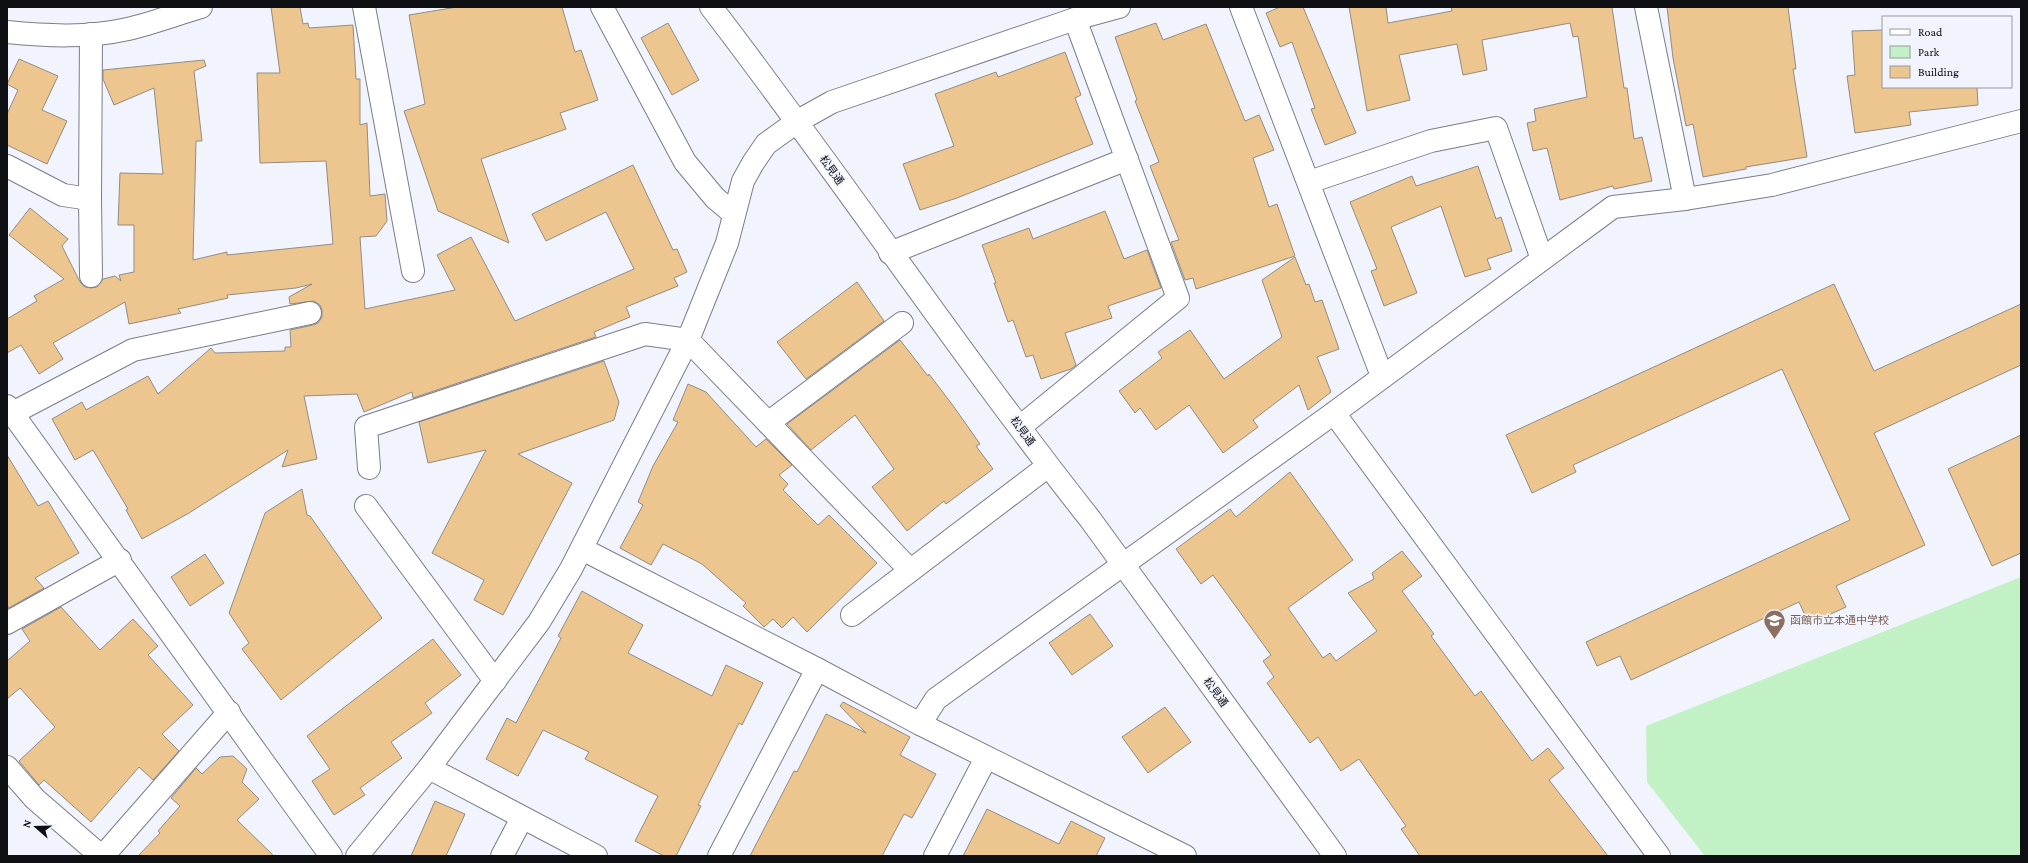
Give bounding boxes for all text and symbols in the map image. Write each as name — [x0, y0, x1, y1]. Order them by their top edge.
legend — [1882, 16, 2012, 88]
text: Road — [1918, 25, 1943, 39]
text: Park — [1918, 45, 1940, 59]
text: Building — [1918, 65, 1959, 79]
street label: 松見通 — [818, 153, 846, 187]
street label: 松見通 — [1008, 414, 1038, 448]
school or university icon: 函館市立本通中学校 — [1762, 607, 1788, 640]
place label: 函館市立本通中学校 — [1790, 614, 1889, 626]
street label: 松見通 — [1201, 675, 1231, 709]
north arrow — [16, 807, 56, 847]
text: N — [20, 818, 34, 829]

